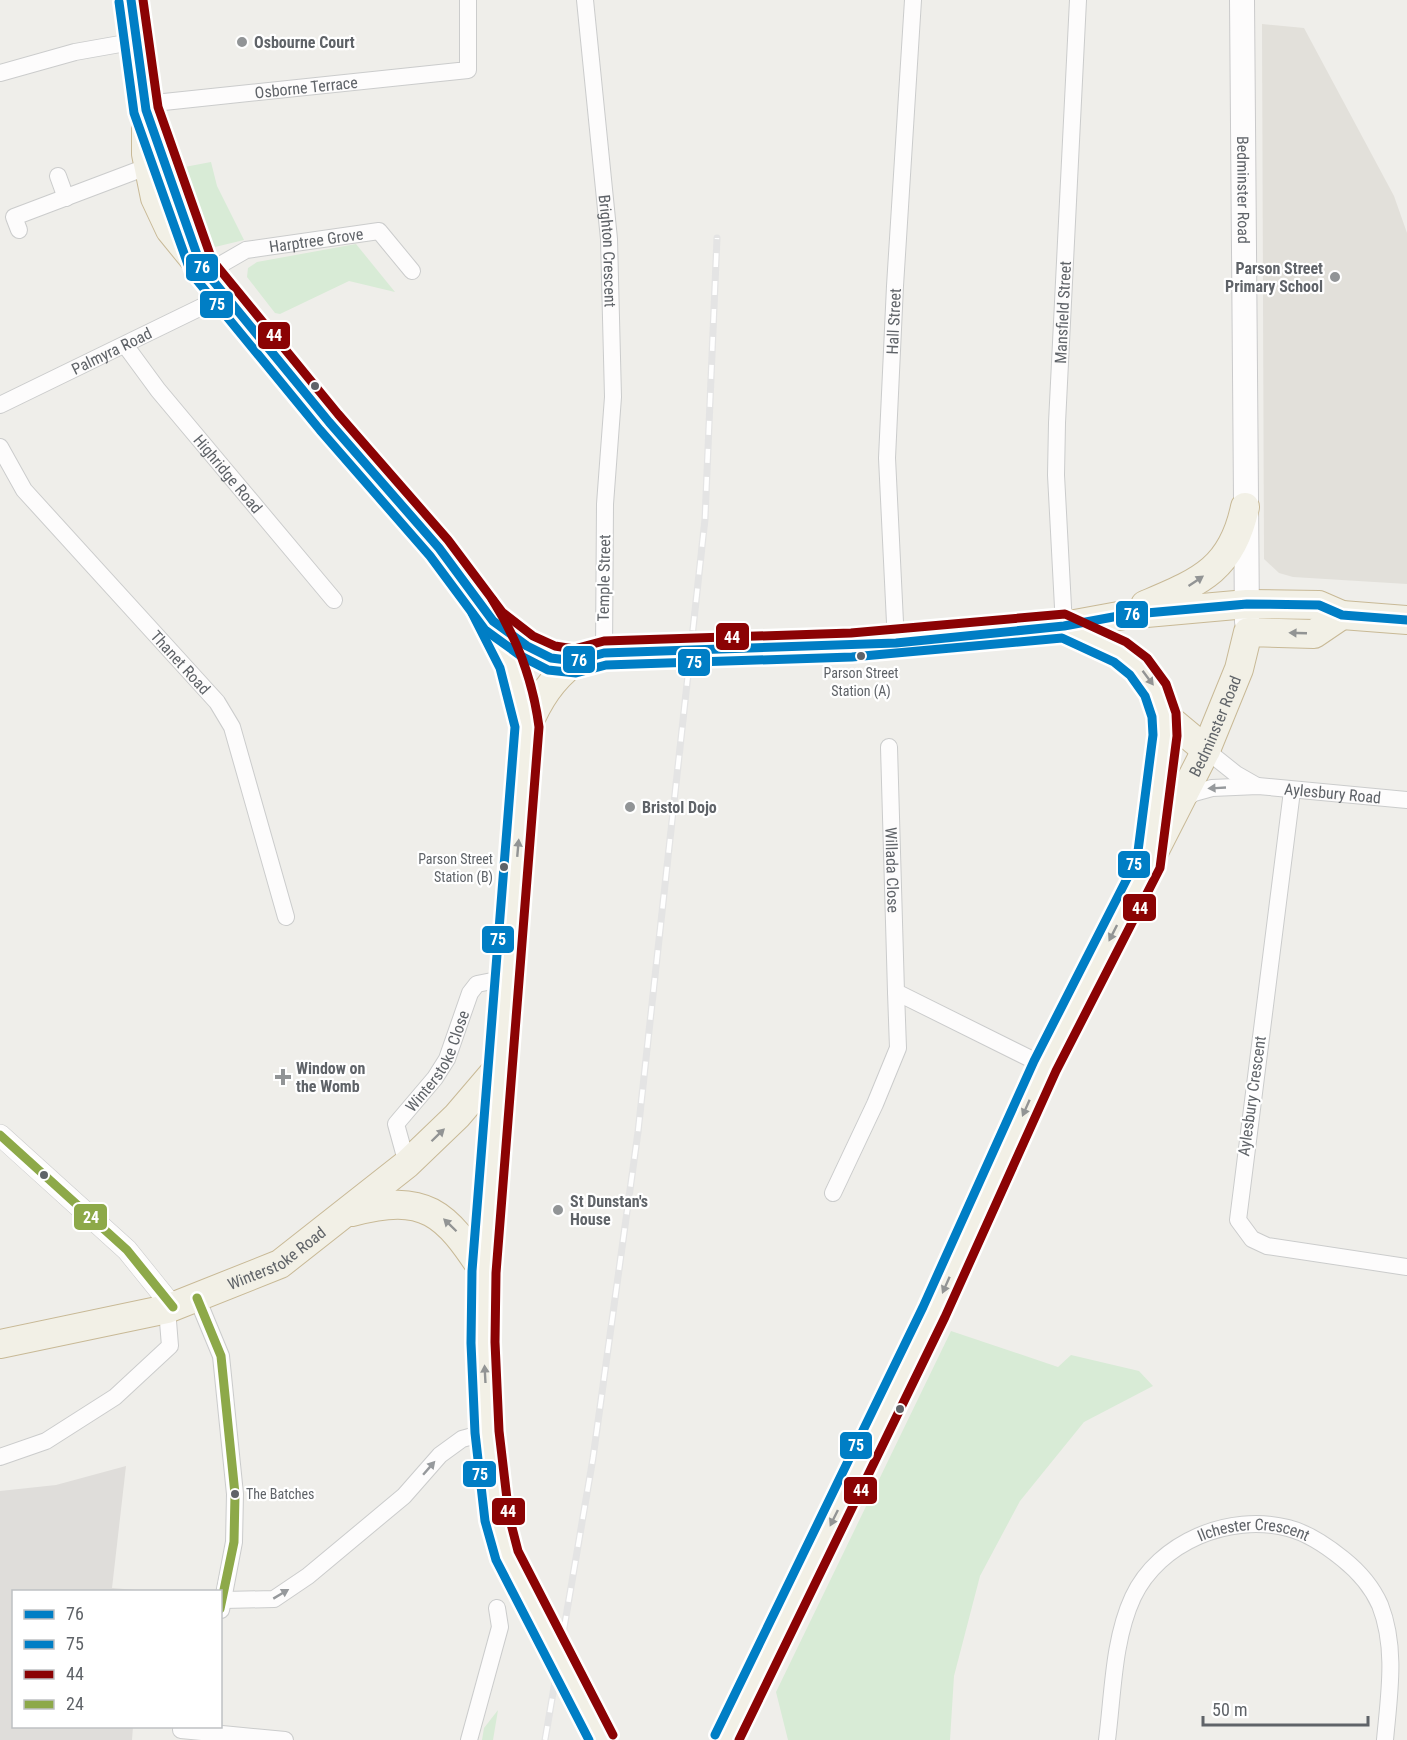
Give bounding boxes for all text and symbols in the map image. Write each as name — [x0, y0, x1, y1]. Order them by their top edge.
place label: Osbourne Court — [254, 33, 355, 52]
marker: Osbourne Court — [235, 35, 249, 49]
street label: Osborne Terrace — [254, 72, 359, 102]
street label: Bedminster Road — [1234, 136, 1253, 244]
street label: Brighton Crescent — [595, 194, 620, 308]
street label: Harptree Grove — [268, 224, 364, 256]
line badge: 76 — [185, 253, 219, 282]
text: 76 — [194, 258, 210, 277]
place label: Parson Street Primary School — [1225, 259, 1323, 296]
street label: Mansfield Street — [1050, 260, 1075, 364]
marker: Parson Street Primary School — [1328, 270, 1342, 284]
street label: Hall Street — [882, 288, 904, 355]
line badge: 75 — [199, 290, 234, 319]
text: 75 — [209, 295, 225, 314]
line badge: 44 — [257, 321, 291, 350]
street label: Palmyra Road — [68, 323, 155, 378]
text: 44 — [266, 326, 282, 345]
unlabelled marker — [309, 380, 321, 392]
street label: Highridge Road — [190, 430, 267, 517]
street label: Temple Street — [594, 534, 614, 622]
one-way arrow — [1187, 575, 1203, 587]
line badge: 76 — [1115, 600, 1149, 629]
text: 76 — [1124, 605, 1140, 624]
line badge: 44 — [715, 622, 750, 651]
street label: Thanet Road — [147, 626, 214, 698]
text: 44 — [724, 628, 740, 647]
one-way arrow — [1288, 628, 1307, 638]
line badge: 76 — [562, 645, 596, 674]
line badge: 75 — [677, 648, 711, 677]
marker: Parson Street Station (A) — [855, 650, 867, 662]
text: 76 — [571, 651, 587, 670]
text: 75 — [686, 653, 702, 672]
place label: Parson Street Station (A) — [824, 665, 898, 700]
one-way arrow — [1142, 670, 1154, 686]
street label: Bedminster Road — [1185, 673, 1245, 780]
street label: Aylesbury Road — [1284, 779, 1382, 807]
one-way arrow — [1208, 784, 1227, 793]
place label: Bristol Dojo — [642, 798, 717, 817]
marker: Bristol Dojo — [623, 800, 637, 814]
street label: Willada Close — [882, 827, 903, 913]
one-way arrow — [513, 839, 522, 858]
line badge: 75 — [1117, 850, 1151, 879]
place label: Parson Street Station (B) — [418, 851, 493, 886]
text: 75 — [1126, 855, 1142, 874]
marker: Parson Street Station (B) — [498, 861, 510, 873]
line badge: 44 — [1122, 893, 1157, 922]
text: 44 — [1132, 899, 1148, 918]
line badge: 75 — [481, 925, 515, 954]
one-way arrow — [1108, 925, 1118, 942]
text: 75 — [490, 930, 506, 949]
street label: Winterstoke Close — [401, 1008, 473, 1115]
street label: Aylesbury Crescent — [1234, 1035, 1270, 1157]
place label: Window on the Womb — [296, 1059, 366, 1096]
marker: Window on the Womb — [274, 1068, 292, 1086]
one-way arrow — [1022, 1099, 1031, 1116]
one-way arrow — [430, 1128, 445, 1142]
unlabelled marker — [38, 1169, 50, 1181]
place label: St Dunstan's House — [570, 1192, 648, 1229]
line badge: 24 — [73, 1203, 108, 1231]
marker: St Dunstan's House — [551, 1203, 565, 1217]
text: 24 — [83, 1208, 99, 1227]
one-way arrow — [443, 1219, 457, 1233]
street label: Winterstoke Road — [225, 1222, 329, 1293]
one-way arrow — [941, 1277, 950, 1294]
one-way arrow — [480, 1364, 489, 1383]
unlabelled marker — [894, 1403, 906, 1415]
line badge: 75 — [839, 1431, 873, 1460]
text: 75 — [848, 1436, 864, 1455]
one-way arrow — [422, 1460, 436, 1475]
line badge: 75 — [462, 1460, 497, 1488]
text: 75 — [472, 1465, 488, 1484]
line badge: 44 — [843, 1476, 878, 1505]
text: 44 — [853, 1481, 869, 1500]
place label: The Batches — [246, 1486, 315, 1502]
marker: The Batches — [229, 1488, 241, 1500]
line badge: 44 — [491, 1497, 526, 1526]
text: 44 — [500, 1502, 516, 1521]
one-way arrow — [829, 1509, 838, 1526]
street label: Ilchester Crescent — [1194, 1515, 1313, 1545]
one-way arrow — [273, 1588, 289, 1599]
legend — [12, 1590, 222, 1728]
text: 76 — [66, 1603, 84, 1624]
text: 75 — [66, 1633, 84, 1654]
text: 44 — [66, 1663, 84, 1684]
scale bar — [1203, 1689, 1368, 1727]
text: 24 — [66, 1693, 84, 1714]
text: 50 m — [1212, 1699, 1247, 1720]

